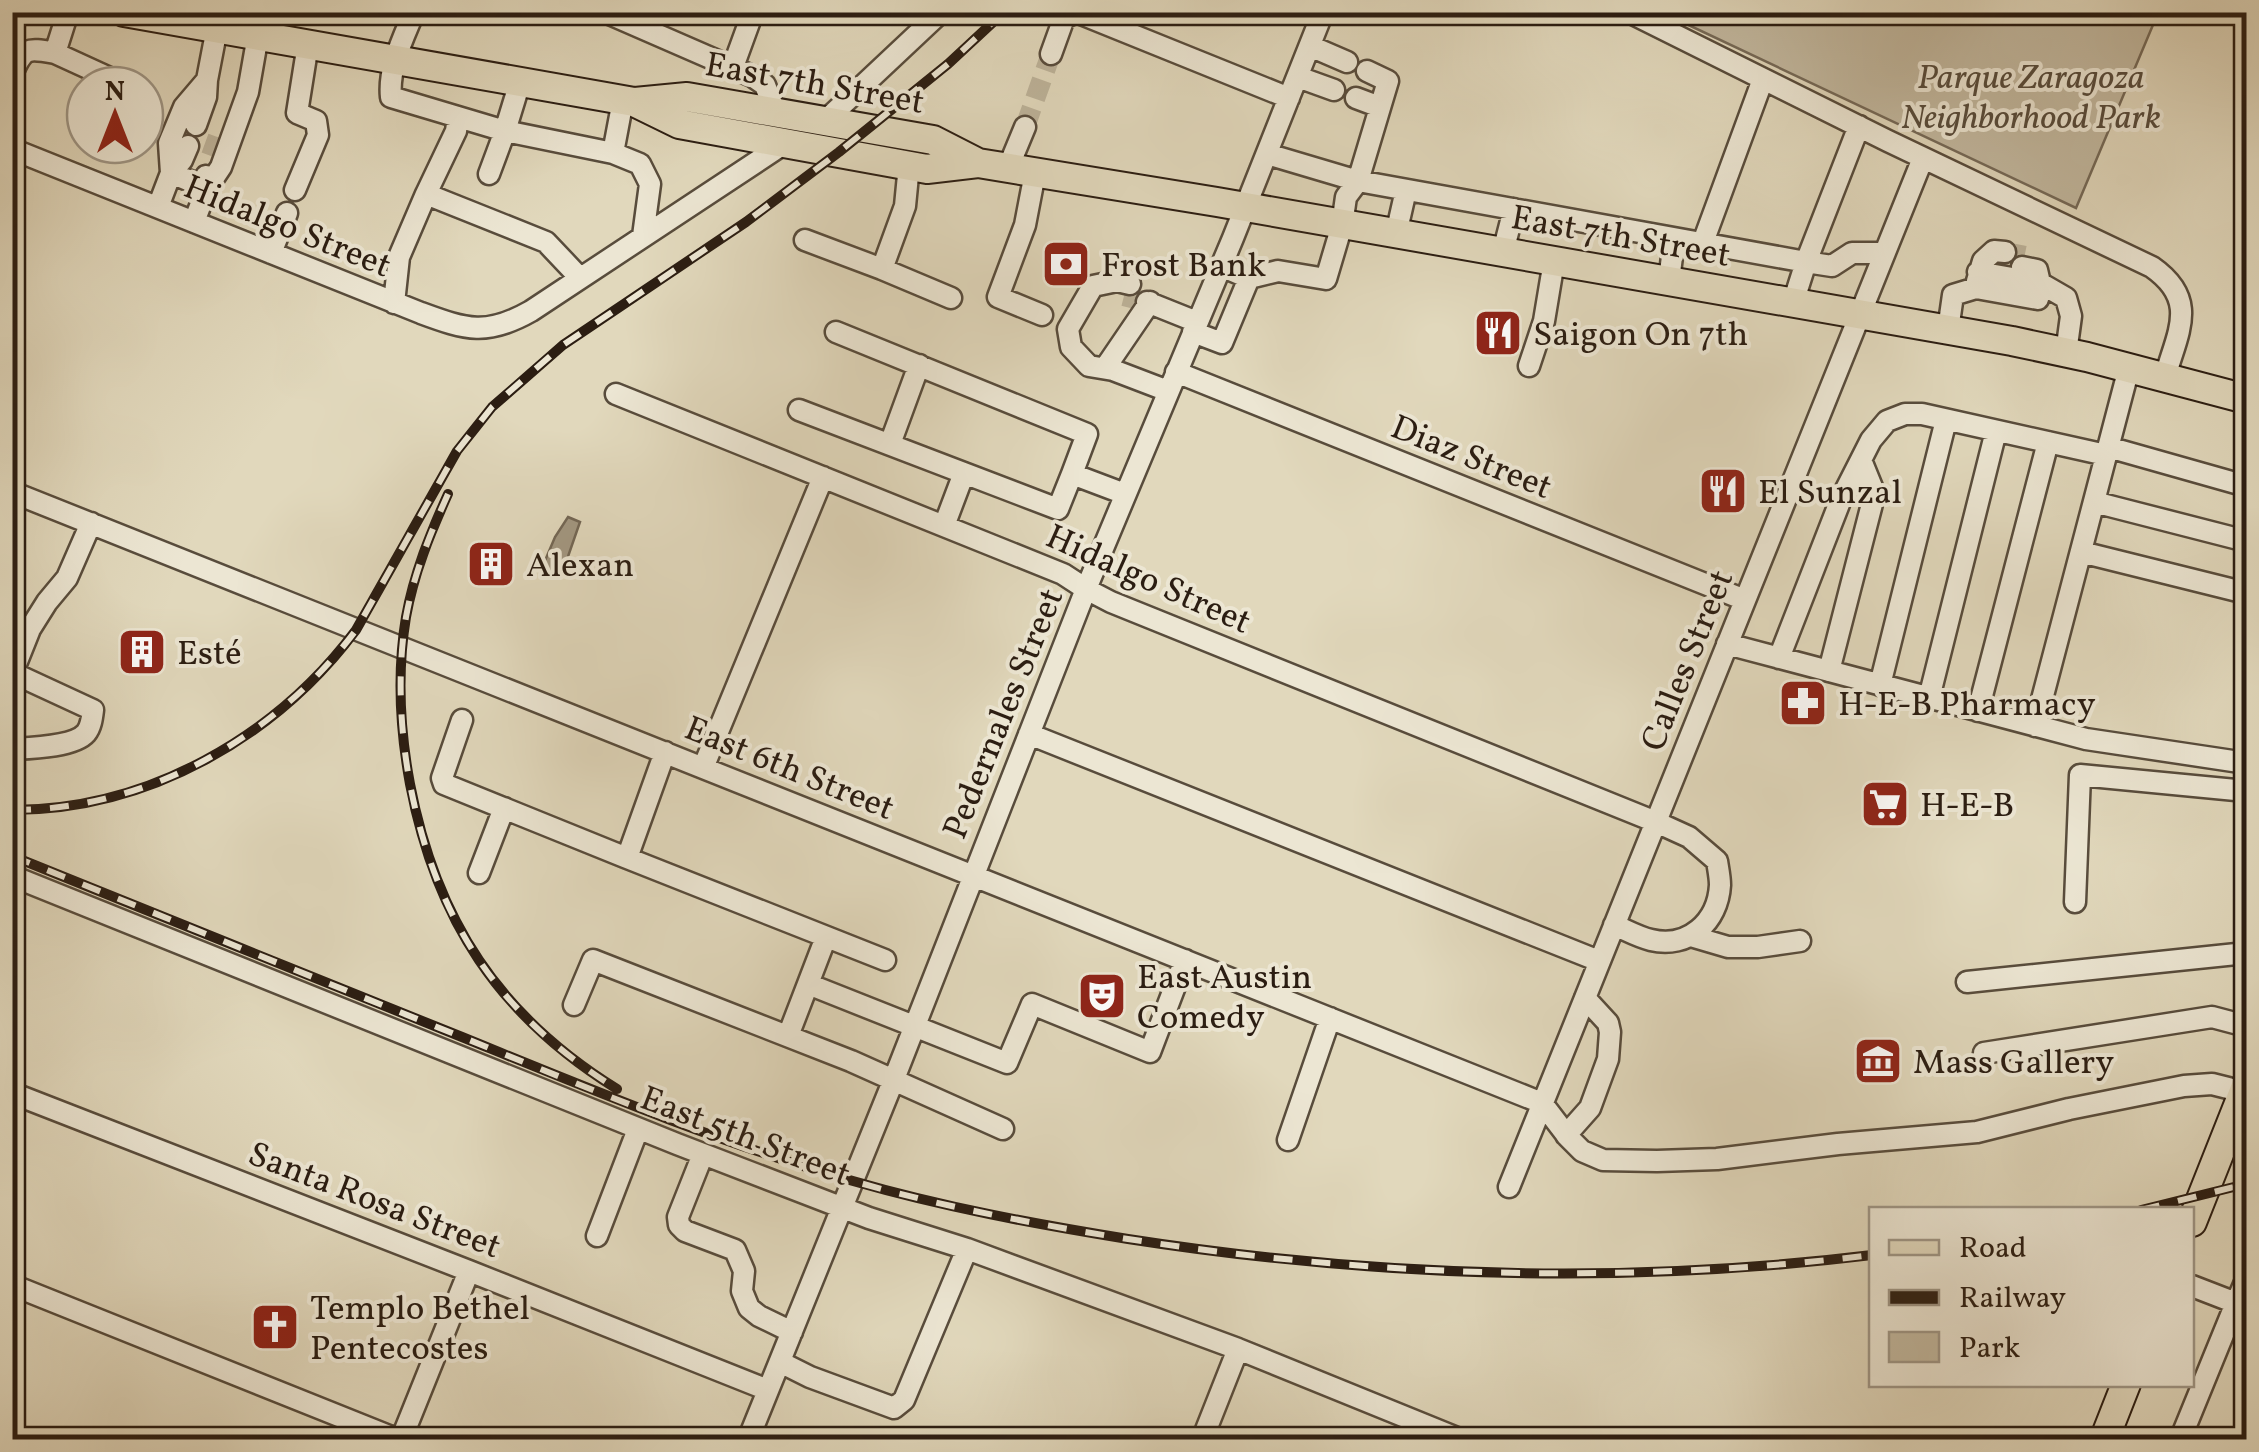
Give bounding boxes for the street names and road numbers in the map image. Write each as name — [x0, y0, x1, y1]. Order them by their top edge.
street label: East 7th Street — [701, 42, 928, 128]
street label: Hidalgo Street — [176, 164, 398, 291]
street label: East 7th Street — [1507, 195, 1734, 281]
street label: Diaz Street — [1383, 405, 1559, 513]
street label: Hidalgo Street — [1038, 514, 1258, 647]
street label: Calles Street — [1631, 563, 1747, 759]
street label: Pedernales Street — [933, 582, 1077, 847]
street label: East 6th Street — [677, 706, 901, 834]
street label: East 5th Street — [633, 1076, 857, 1200]
street label: Santa Rosa Street — [241, 1131, 507, 1272]

